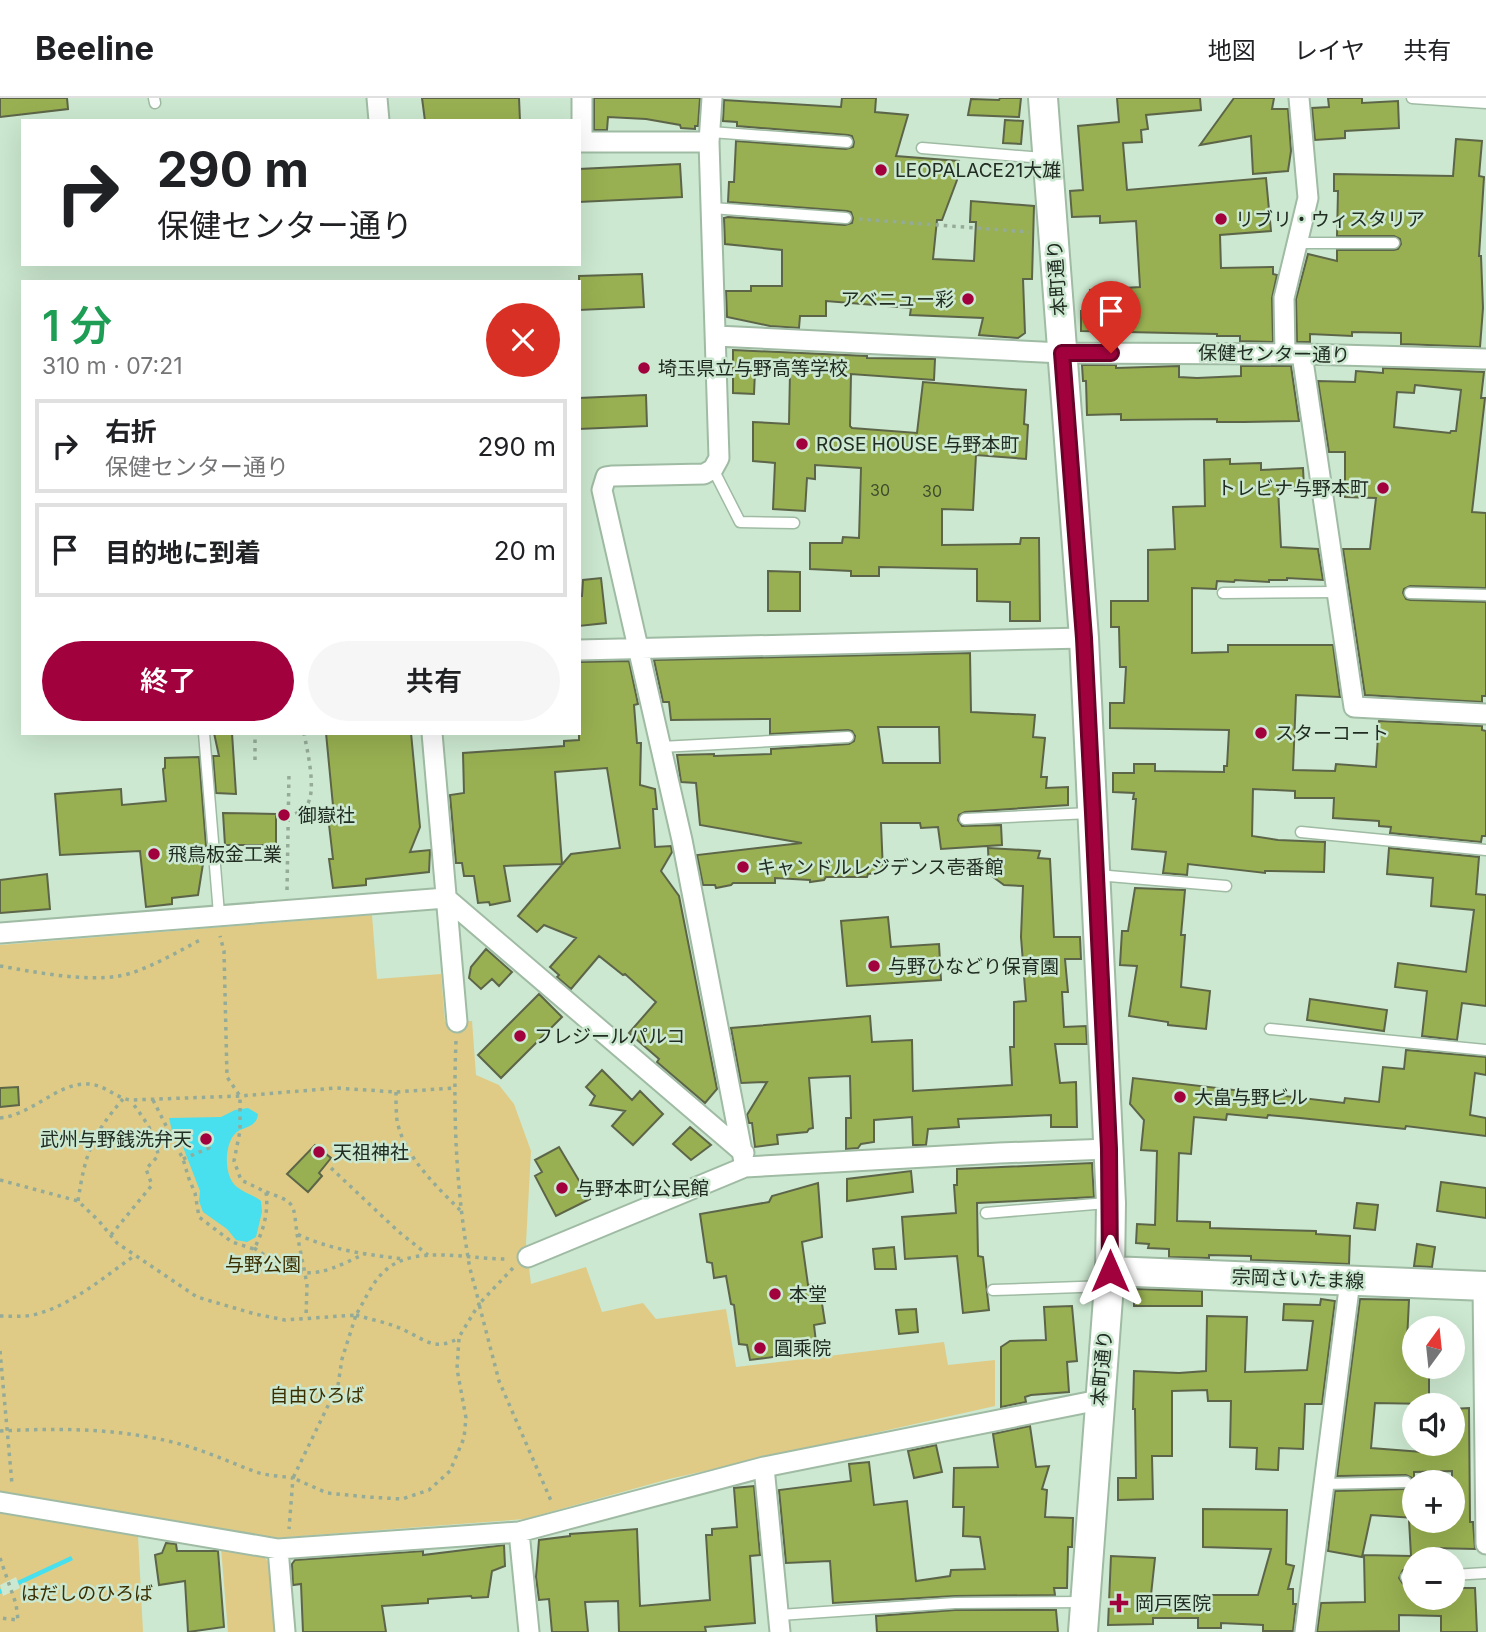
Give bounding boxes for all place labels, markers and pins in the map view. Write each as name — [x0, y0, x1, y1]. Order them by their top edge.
place label: LEOPALACE21大雄 — [895, 159, 1061, 182]
marker: LEOPALACE21大雄 — [873, 162, 889, 178]
place label: リブリ・ウィスタリア — [1235, 208, 1425, 231]
marker: リブリ・ウィスタリア — [1213, 211, 1229, 227]
pin — [1081, 281, 1141, 353]
place label: アベニュー彩 — [840, 288, 954, 311]
marker: アベニュー彩 — [960, 291, 976, 307]
place label: 埼玉県立与野高等学校 — [658, 357, 848, 380]
marker: 埼玉県立与野高等学校 — [636, 360, 652, 376]
place label: ROSE HOUSE 与野本町 — [816, 433, 1019, 456]
marker: ROSE HOUSE 与野本町 — [794, 436, 810, 452]
place label: トレビナ与野本町 — [1217, 477, 1369, 500]
marker: トレビナ与野本町 — [1375, 480, 1391, 496]
place label: スターコート — [1275, 722, 1389, 745]
marker: スターコート — [1253, 725, 1269, 741]
place label: 御嶽社 — [298, 804, 355, 827]
marker: 御嶽社 — [276, 807, 292, 823]
place label: 飛鳥板金工業 — [168, 843, 282, 866]
marker: 飛鳥板金工業 — [146, 846, 162, 862]
place label: キャンドルレジデンス壱番館 — [757, 856, 1004, 879]
marker: キャンドルレジデンス壱番館 — [735, 859, 751, 875]
place label: 与野ひなどり保育園 — [888, 955, 1059, 978]
marker: 与野ひなどり保育園 — [866, 958, 882, 974]
place label: フレジールパルコ — [534, 1025, 686, 1048]
marker: フレジールパルコ — [512, 1028, 528, 1044]
place label: 大畠与野ビル — [1194, 1086, 1308, 1109]
marker: 大畠与野ビル — [1172, 1089, 1188, 1105]
place label: 武州与野銭洗弁天 — [40, 1128, 192, 1151]
marker: 武州与野銭洗弁天 — [198, 1131, 214, 1147]
place label: 天祖神社 — [333, 1141, 409, 1164]
marker: 天祖神社 — [311, 1144, 327, 1160]
place label: 与野本町公民館 — [576, 1177, 709, 1200]
marker: 与野本町公民館 — [554, 1180, 570, 1196]
place label: 本堂 — [789, 1283, 827, 1306]
marker: 本堂 — [767, 1286, 783, 1302]
place label: 圓乘院 — [774, 1337, 831, 1360]
marker: 圓乘院 — [752, 1340, 768, 1356]
place label: 岡戸医院 — [1135, 1592, 1211, 1615]
marker: 岡戸医院 — [1109, 1593, 1129, 1613]

